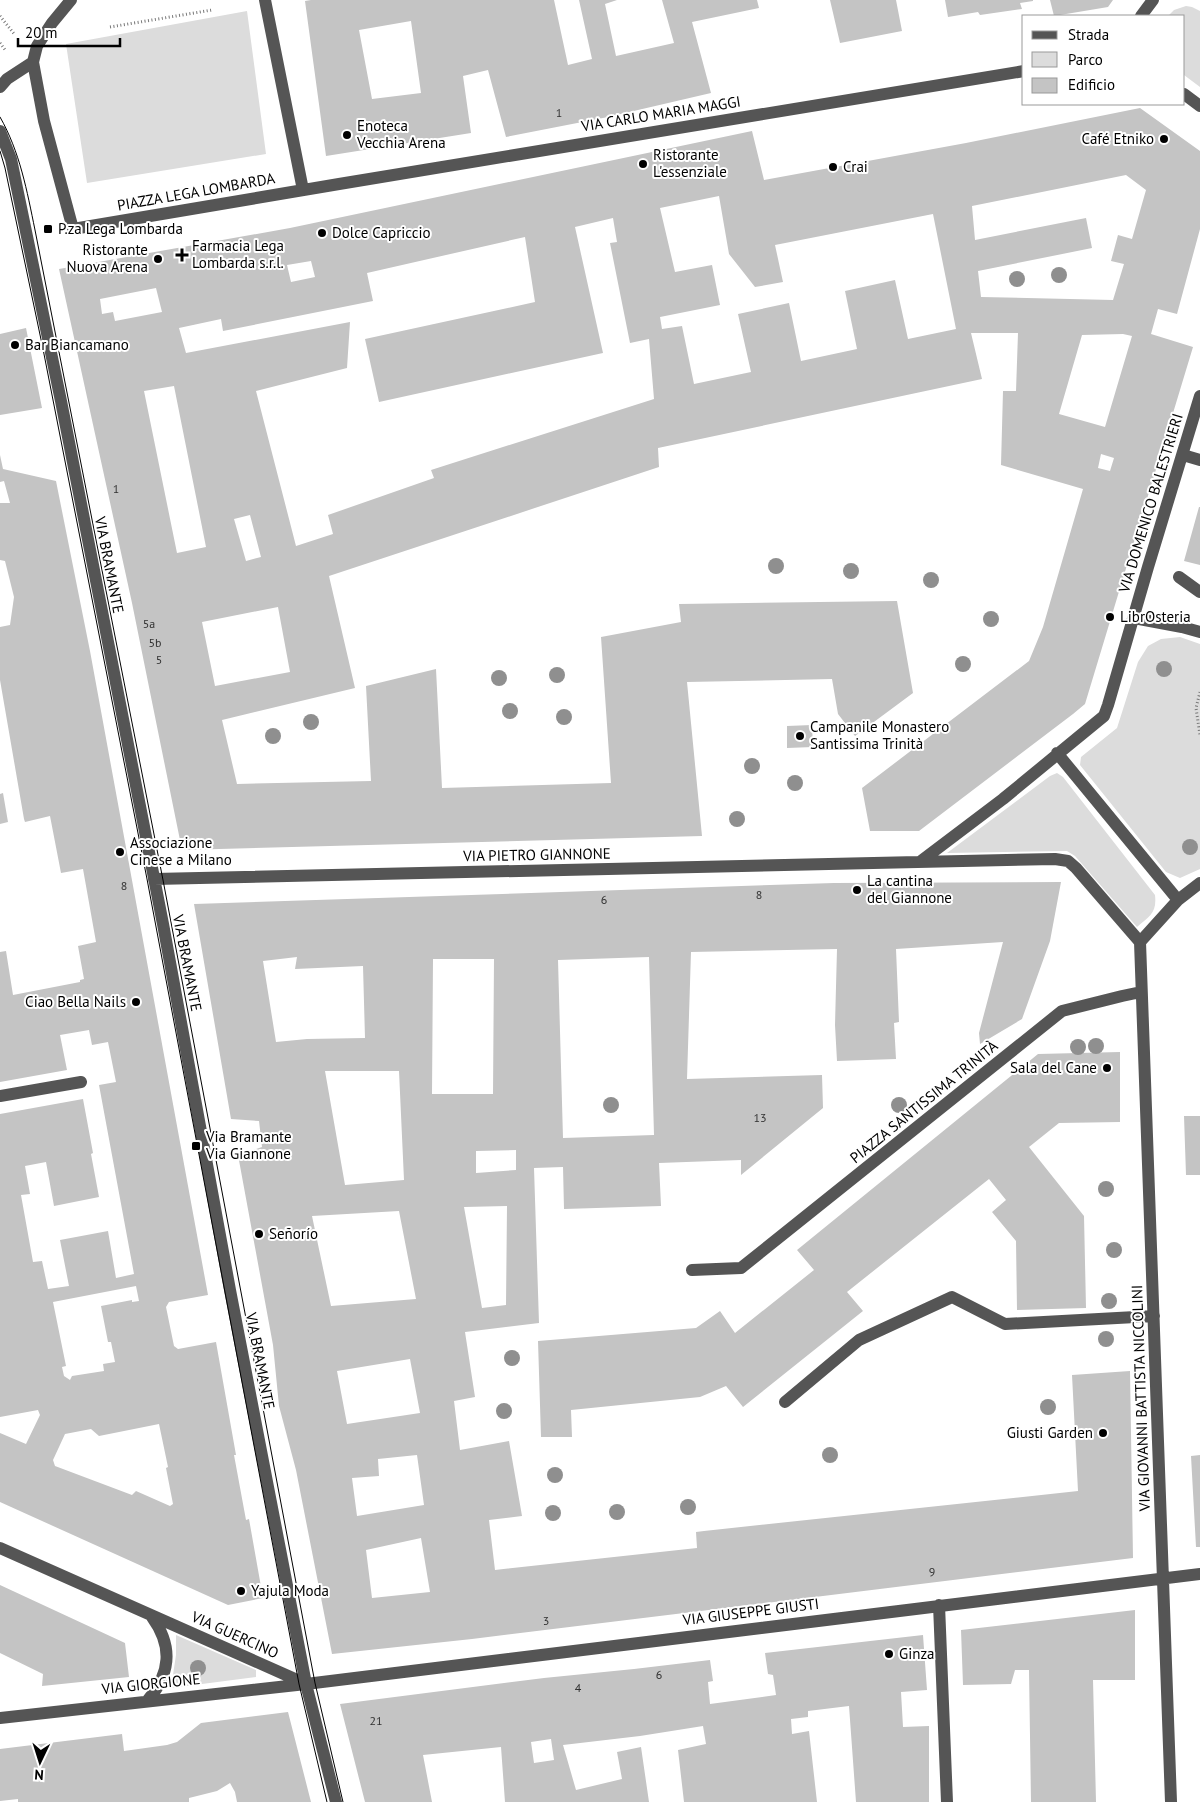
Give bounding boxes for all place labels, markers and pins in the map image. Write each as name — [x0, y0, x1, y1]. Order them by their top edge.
place label: Enoteca Vecchia Arena — [356, 116, 446, 152]
marker: Enoteca Vecchia Arena — [341, 129, 353, 141]
place label: Café Etniko — [1082, 129, 1154, 148]
marker: Café Etniko — [1158, 133, 1170, 145]
place label: Ristorante L'essenziale — [653, 145, 727, 181]
place label: Crai — [843, 157, 868, 176]
marker: Ristorante L'essenziale — [637, 158, 649, 170]
marker: Crai — [827, 161, 839, 173]
place label: P.za Lega Lombarda — [58, 219, 183, 238]
marker: P.za Lega Lombarda — [42, 223, 54, 235]
place label: Dolce Capriccio — [332, 223, 431, 242]
marker: Dolce Capriccio — [316, 227, 328, 239]
place label: Farmacia Lega Lombarda s.r.l. — [192, 236, 284, 272]
place label: Ristorante Nuova Arena — [67, 240, 148, 276]
marker: Farmacia Lega Lombarda s.r.l. — [176, 249, 188, 261]
marker: Ristorante Nuova Arena — [152, 253, 164, 265]
place label: Bar Biancamano — [25, 335, 129, 354]
marker: Bar Biancamano — [9, 339, 21, 351]
place label: LibrOsteria — [1120, 607, 1191, 626]
marker: LibrOsteria — [1104, 611, 1116, 623]
place label: Campanile Monastero Santissima Trinità — [810, 717, 949, 753]
marker: Campanile Monastero Santissima Trinità — [794, 730, 806, 742]
place label: Associazione Cinese a Milano — [130, 833, 232, 869]
marker: Associazione Cinese a Milano — [114, 846, 126, 858]
place label: La cantina del Giannone — [867, 871, 952, 907]
marker: La cantina del Giannone — [851, 884, 863, 896]
place label: Ciao Bella Nails — [25, 992, 126, 1011]
marker: Ciao Bella Nails — [130, 996, 142, 1008]
place label: Sala del Cane — [1010, 1058, 1097, 1077]
marker: Sala del Cane — [1101, 1062, 1113, 1074]
place label: Via Bramante Via Giannone — [205, 1127, 292, 1163]
marker: Via Bramante Via Giannone — [190, 1140, 202, 1152]
place label: Señorío — [269, 1224, 318, 1243]
marker: Señorío — [253, 1228, 265, 1240]
place label: Giusti Garden — [1007, 1423, 1093, 1442]
marker: Giusti Garden — [1097, 1427, 1109, 1439]
place label: Yajula Moda — [251, 1581, 329, 1600]
marker: Yajula Moda — [235, 1585, 247, 1597]
place label: Ginza — [899, 1644, 935, 1663]
marker: Ginza — [883, 1648, 895, 1660]

